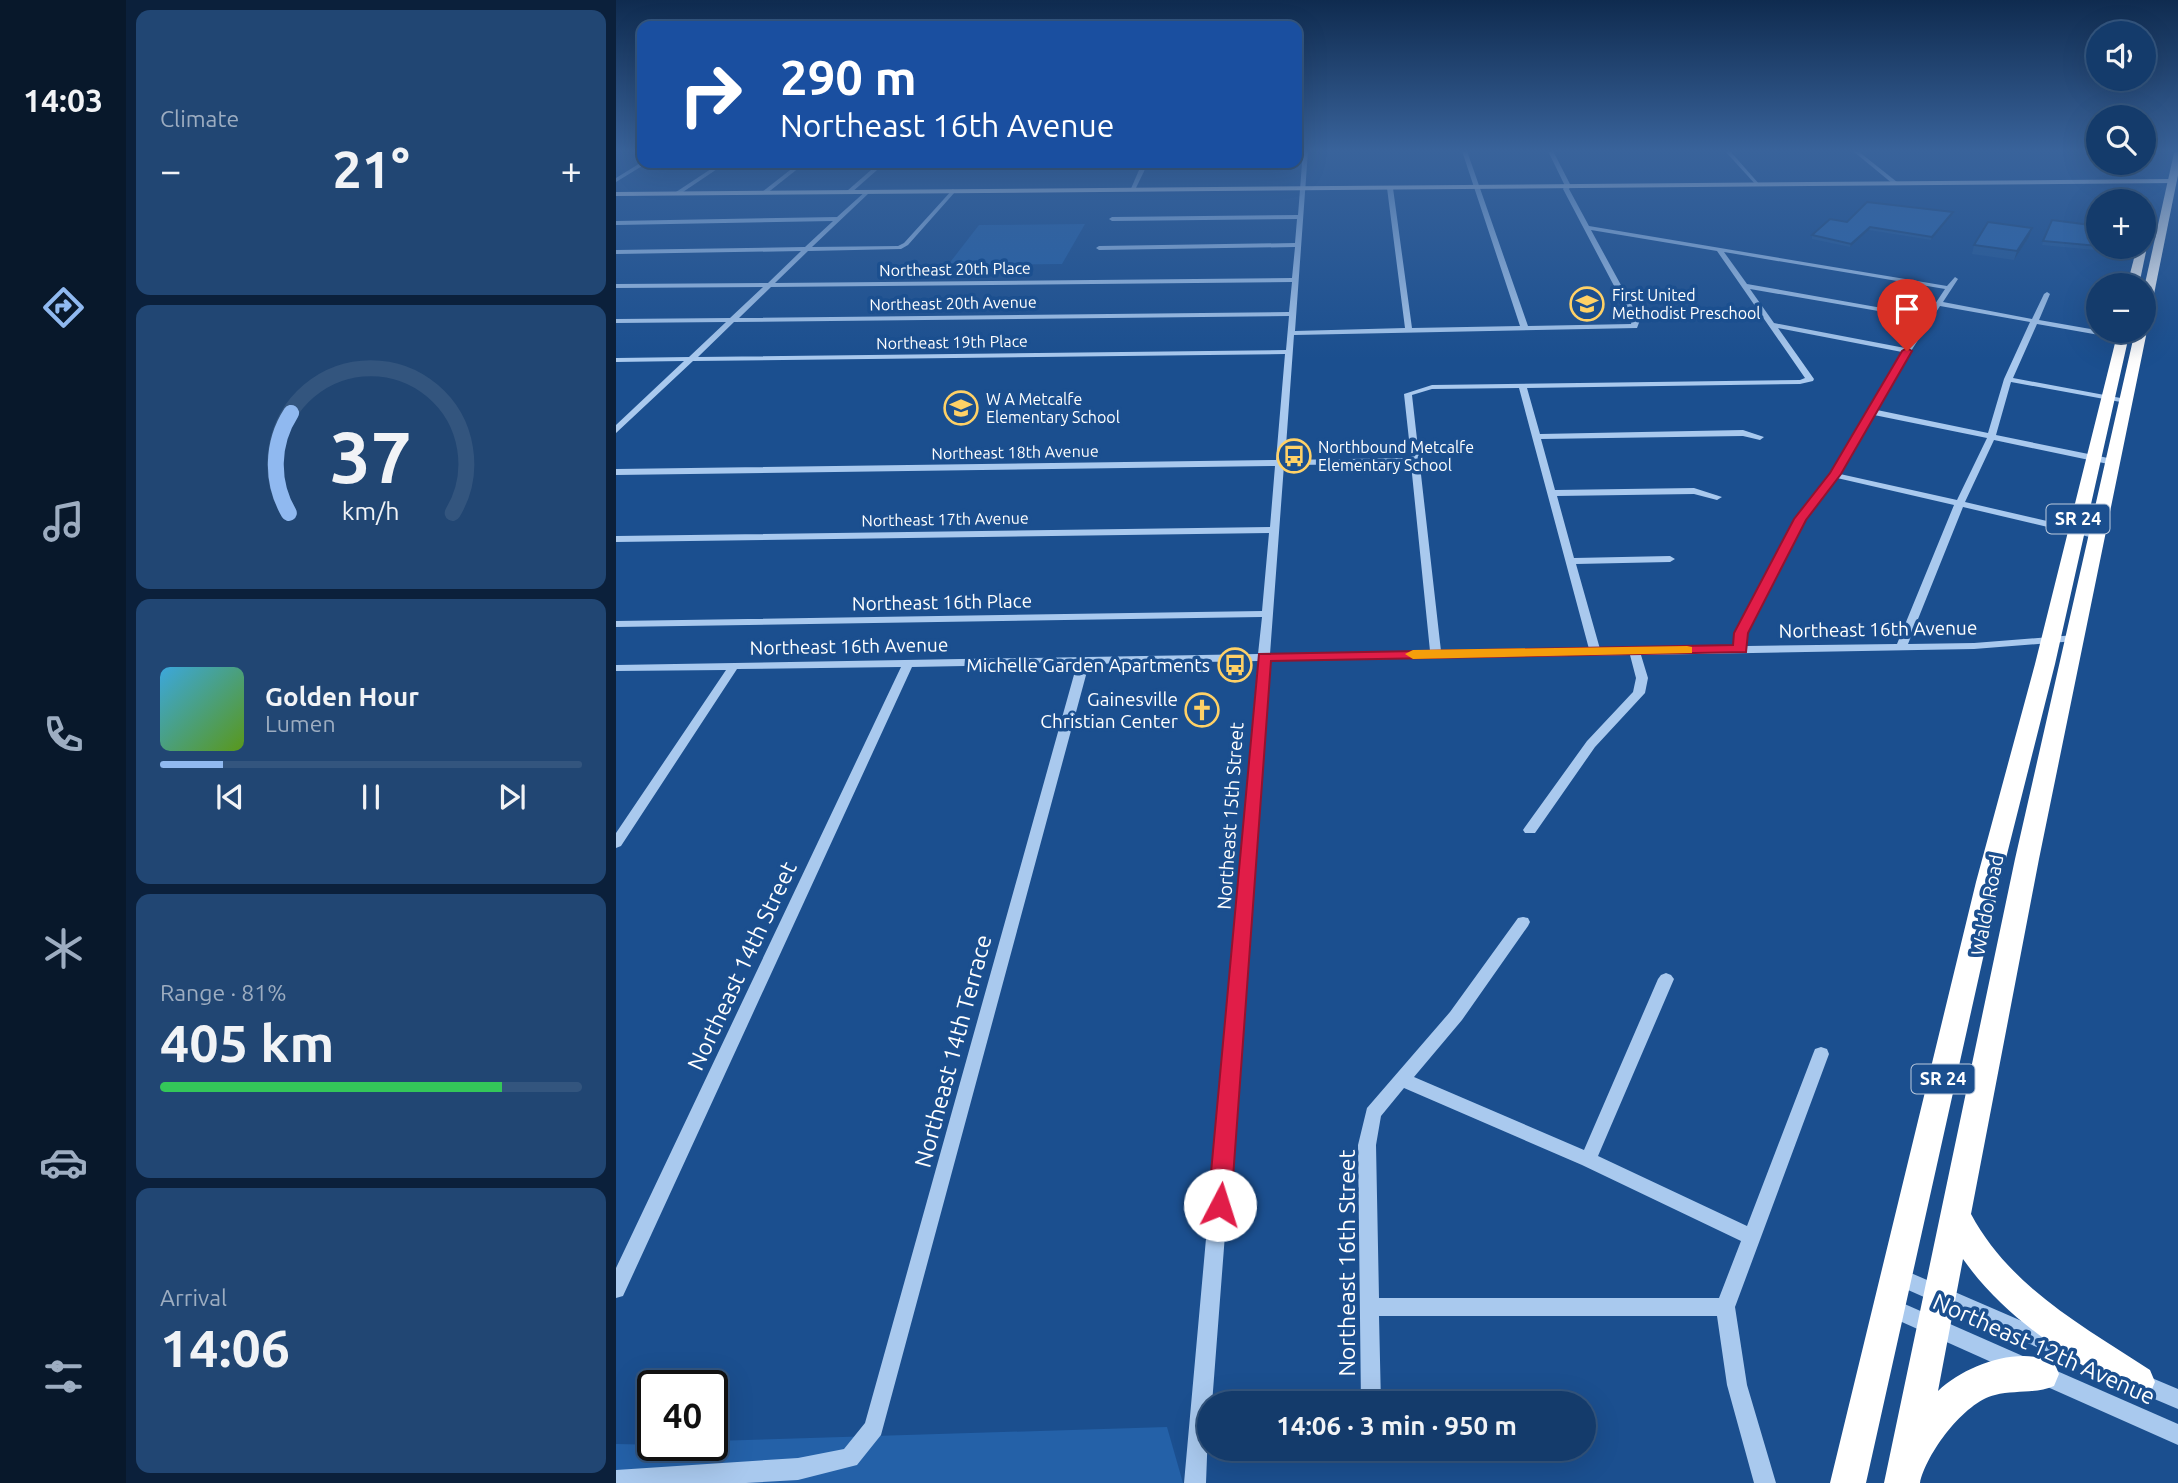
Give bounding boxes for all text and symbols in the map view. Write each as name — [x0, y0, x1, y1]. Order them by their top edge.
map controls — [2086, 21, 2156, 343]
button: sound — [2086, 21, 2156, 91]
icon: right — [665, 49, 756, 140]
text: 290 m — [780, 49, 917, 104]
text: 14:03 — [23, 82, 103, 118]
button: search — [2086, 105, 2156, 175]
text: Climate — [160, 106, 239, 131]
text: Northeast 16th Avenue — [780, 107, 1115, 143]
text: 21° — [332, 140, 410, 198]
text: − — [160, 149, 181, 191]
text: + — [561, 149, 582, 191]
button: + — [2086, 189, 2156, 259]
street label: Northeast 20th Place — [879, 259, 1031, 279]
button: − — [2086, 273, 2156, 343]
pin — [1877, 279, 1937, 351]
icon: directions — [39, 283, 88, 332]
school or university icon: First United Methodist Preschool — [1568, 285, 1606, 323]
place label: First United Methodist Preschool — [1612, 286, 1761, 322]
icon: arrive — [1888, 290, 1926, 328]
street label: Northeast 20th Avenue — [869, 293, 1037, 313]
street label: Northeast 19th Place — [876, 332, 1028, 352]
school or university icon: W A Metcalfe Elementary School — [942, 389, 980, 427]
place label: W A Metcalfe Elementary School — [986, 390, 1120, 426]
text: 37 — [330, 415, 412, 497]
bus stop icon: Northbound Metcalfe Elementary School — [1275, 437, 1313, 475]
place label: Northbound Metcalfe Elementary School — [1318, 438, 1474, 474]
street label: Northeast 18th Avenue — [931, 442, 1099, 462]
icon: music — [39, 497, 88, 546]
text: km/h — [342, 497, 400, 525]
road number: SR 24 — [2046, 504, 2110, 534]
street label: Northeast 17th Avenue — [861, 509, 1029, 529]
street label: Northeast 16th Place — [852, 589, 1032, 615]
street label: Northeast 16th Avenue — [1779, 616, 1977, 642]
street label: Northeast 16th Avenue — [750, 633, 948, 659]
bus stop icon: Michelle Garden Apartments — [1216, 646, 1254, 684]
place label: Michelle Garden Apartments — [966, 654, 1210, 676]
text: Golden Hour — [265, 682, 419, 711]
place label: Gainesville Christian Center — [1040, 688, 1178, 732]
church icon: Gainesville Christian Center — [1183, 691, 1221, 729]
icon: phone — [39, 710, 88, 759]
text: Lumen — [265, 711, 336, 736]
street label: Northeast 15th Street — [1212, 721, 1248, 910]
icon: previous — [211, 778, 249, 816]
icon: pause — [352, 778, 390, 816]
icon: next — [493, 778, 531, 816]
street label: Waldo Road — [1966, 853, 2008, 957]
street label: Northeast 14th Street — [682, 858, 801, 1074]
icon: climate — [39, 924, 88, 973]
street label: Northeast 14th Terrace — [909, 932, 996, 1170]
text: Range · 81% — [160, 980, 287, 1005]
text: 405 km — [160, 1014, 334, 1072]
road number: SR 24 — [1912, 1064, 1974, 1094]
icon: car — [39, 1138, 88, 1187]
street label: Northeast 16th Street — [1334, 1149, 1359, 1377]
position arrow — [1183, 1168, 1257, 1242]
text: Arrival — [160, 1285, 227, 1310]
street label: Northeast 12th Avenue — [1929, 1288, 2159, 1409]
text: 14:06 — [160, 1319, 290, 1377]
icon: filters — [39, 1352, 88, 1401]
speed limit sign: 40 — [637, 1370, 728, 1461]
text: 14:06 · 3 min · 950 m — [1276, 1411, 1517, 1440]

